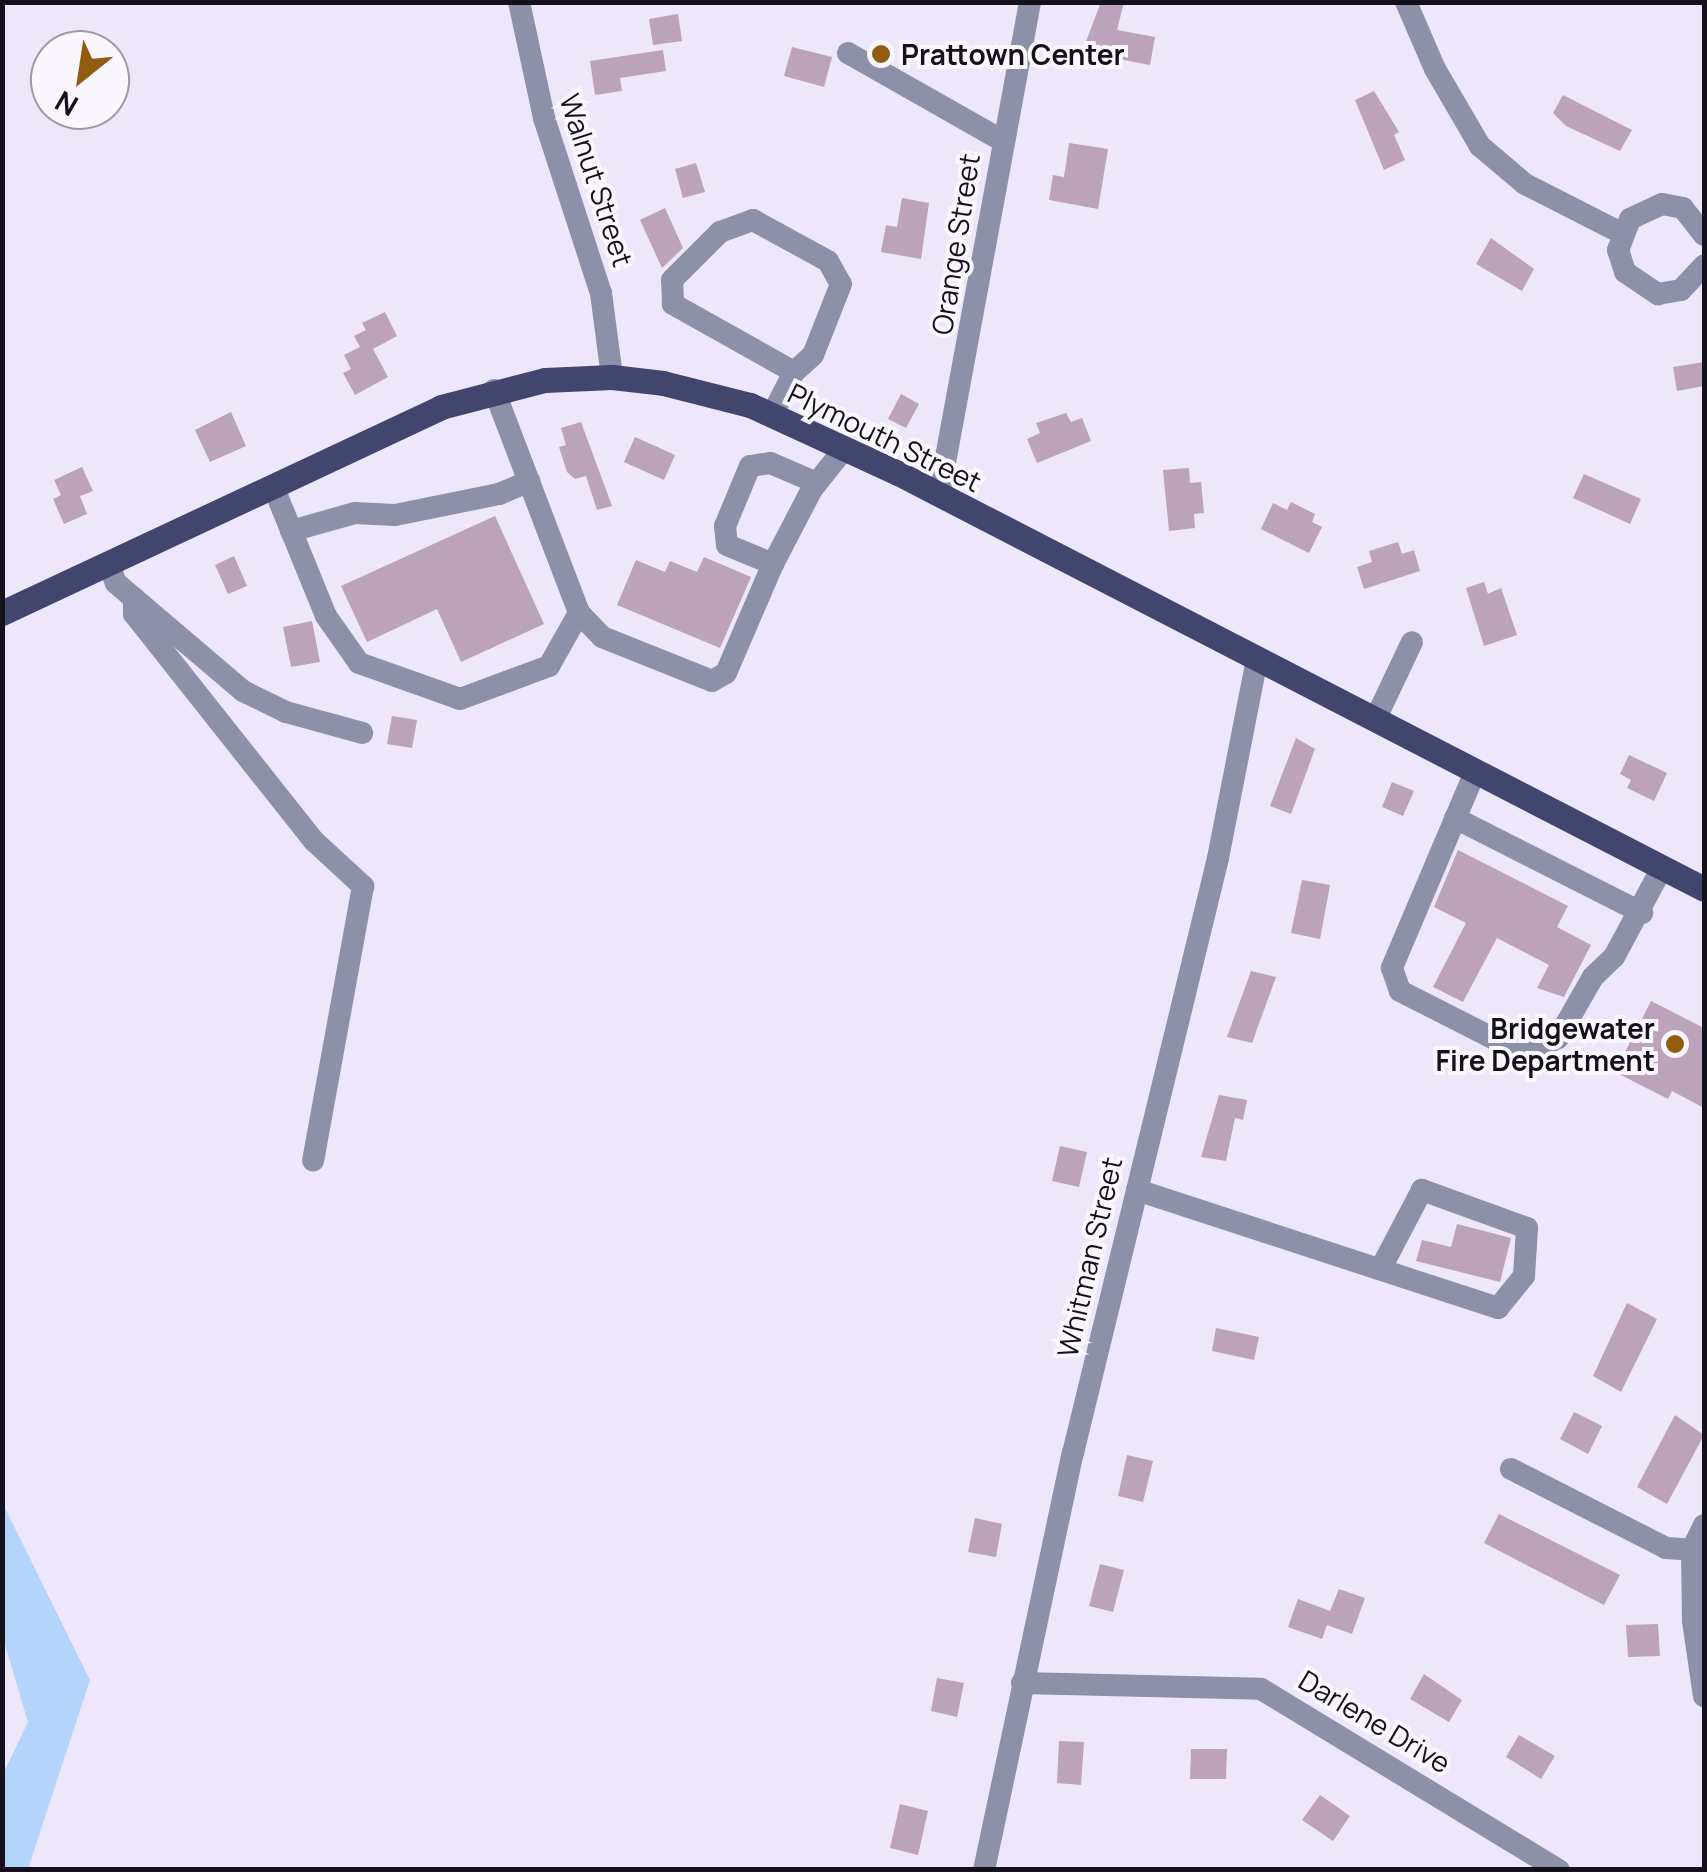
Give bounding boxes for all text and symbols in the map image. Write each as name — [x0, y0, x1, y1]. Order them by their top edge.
north arrow — [30, 30, 130, 130]
place label: Prattown Center — [901, 37, 1125, 71]
marker: Prattown Center — [870, 43, 892, 65]
text: N — [48, 83, 84, 126]
street label: Walnut Street — [553, 90, 641, 270]
street label: Orange Street — [924, 151, 986, 337]
street label: Plymouth Street — [783, 376, 987, 498]
place label: Bridgewater Fire Department — [1435, 1011, 1655, 1077]
marker: Bridgewater Fire Department — [1664, 1033, 1686, 1055]
street label: Whitman Street — [1050, 1154, 1128, 1360]
street label: Darlene Drive — [1293, 1663, 1457, 1779]

